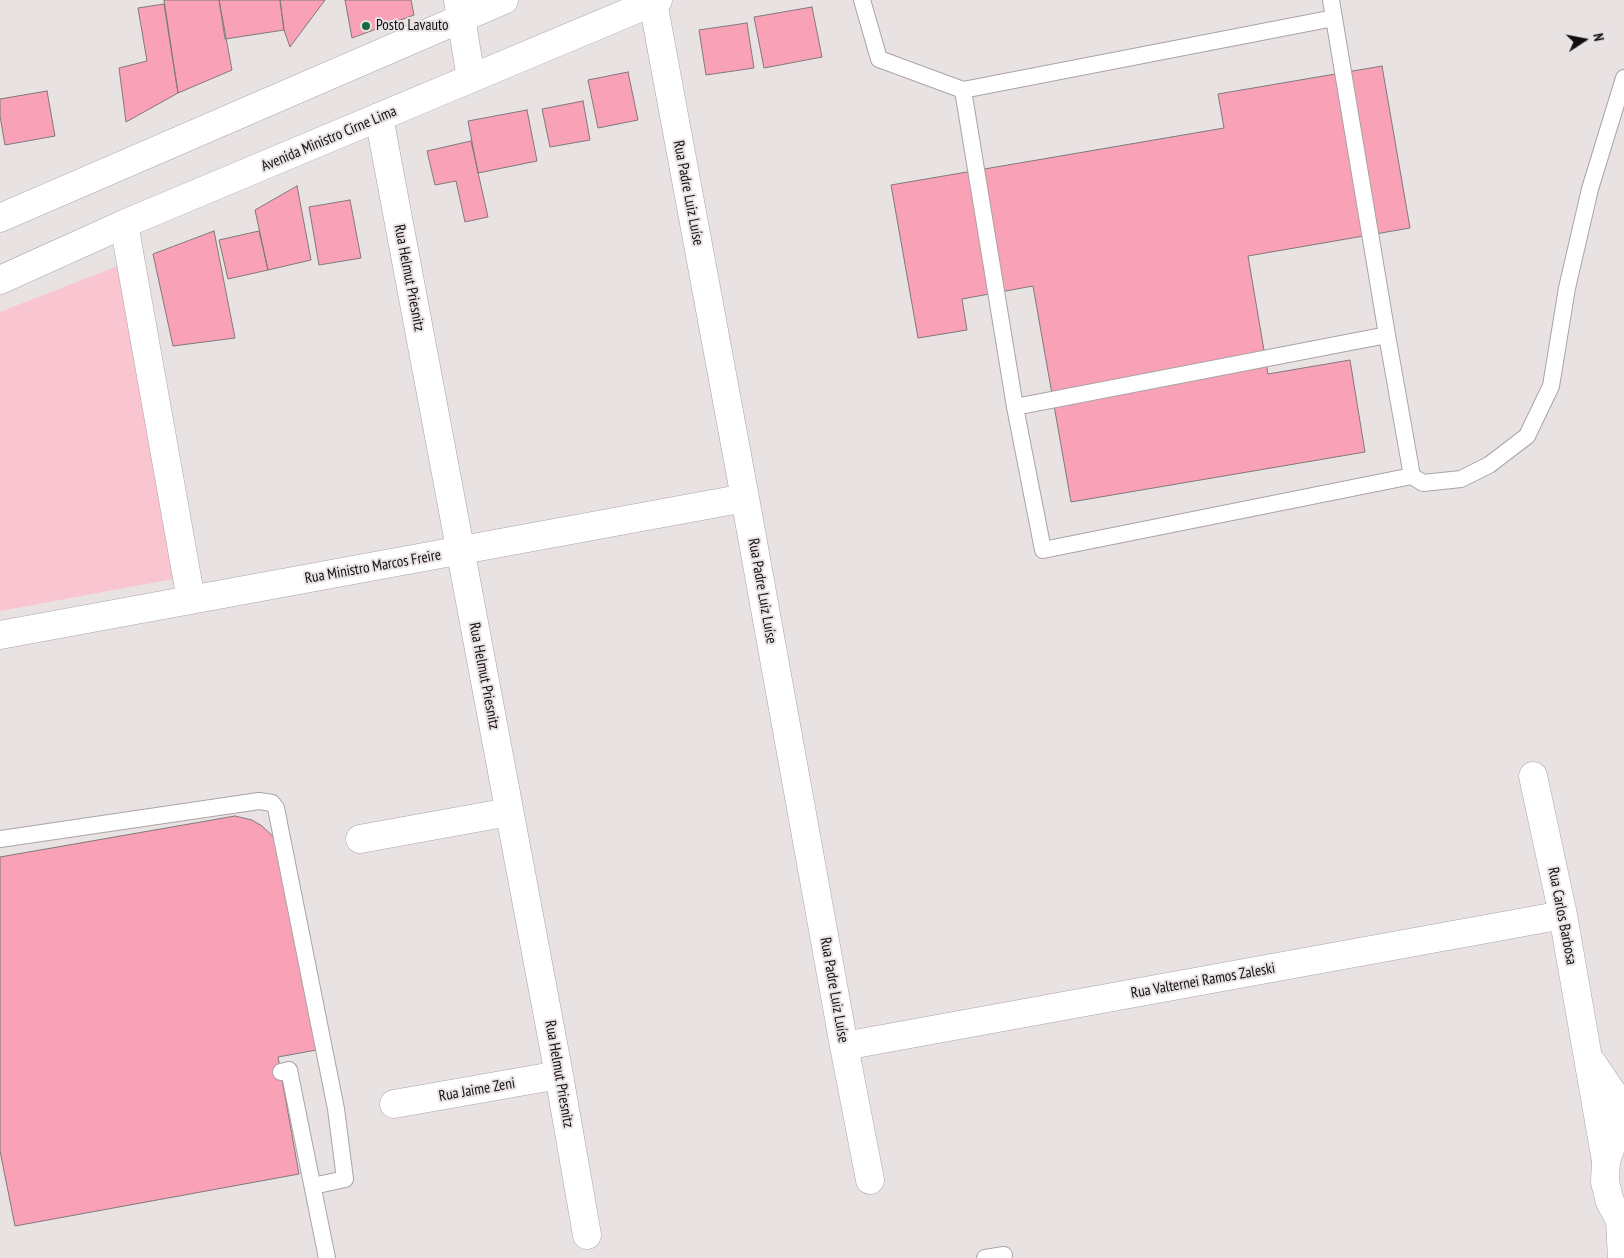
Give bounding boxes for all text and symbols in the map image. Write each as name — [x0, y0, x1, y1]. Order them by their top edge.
north arrow — [1559, 15, 1609, 65]
place label: Posto Lavauto — [376, 17, 448, 35]
marker: Posto Lavauto — [360, 20, 372, 32]
text: N — [1589, 32, 1608, 43]
street label: Avenida Ministro Cirne Lima — [259, 102, 399, 176]
street label: Rua Padre Luiz Luíse — [669, 139, 707, 247]
street label: Rua Helmut Priesnitz — [390, 223, 428, 333]
street label: Rua Padre Luiz Luíse — [744, 537, 780, 645]
street label: Rua Ministro Marcos Freire — [303, 546, 443, 588]
street label: Rua Helmut Priesnitz — [465, 621, 503, 731]
street label: Rua Carlos Barbosa — [1544, 866, 1580, 966]
street label: Rua Padre Luiz Luíse — [816, 936, 852, 1044]
street label: Rua Valternei Ramos Zaleski — [1129, 959, 1277, 1003]
street label: Rua Helmut Priesnitz — [541, 1019, 577, 1129]
street label: Rua Jaime Zeni — [438, 1074, 516, 1106]

